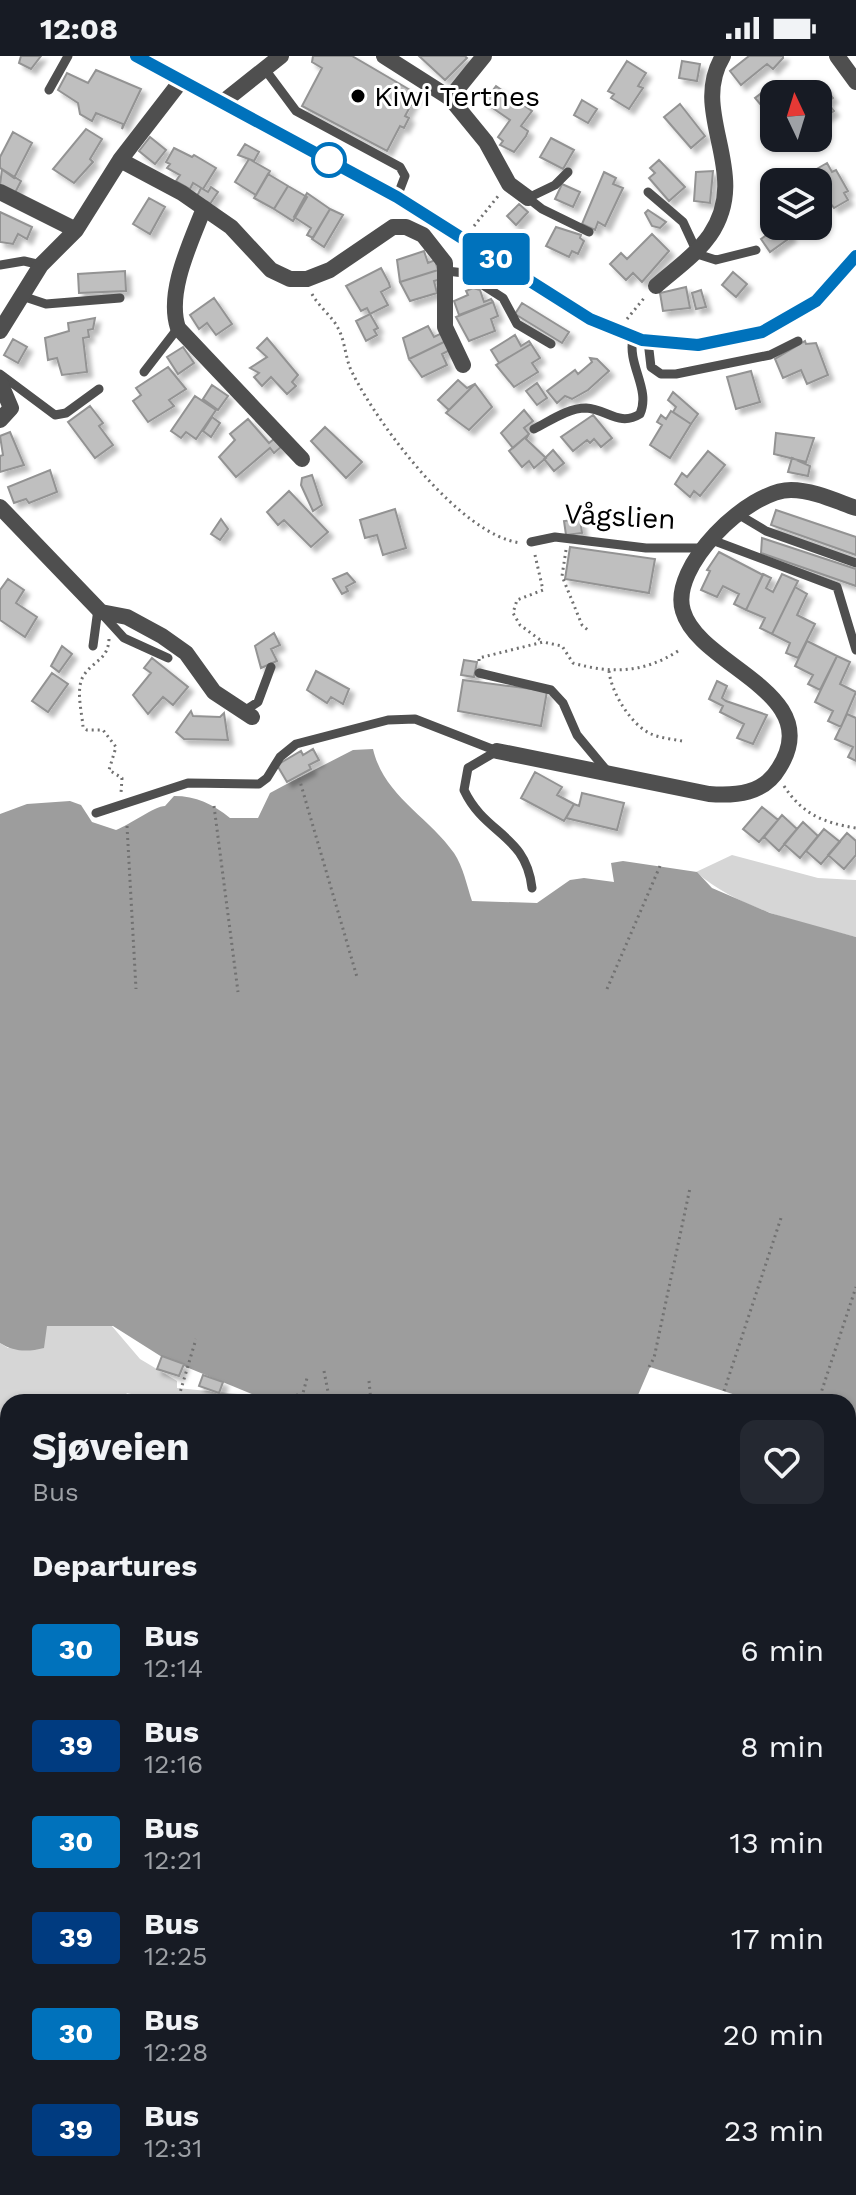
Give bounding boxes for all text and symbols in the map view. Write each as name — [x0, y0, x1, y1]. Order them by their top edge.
text: 12:08 — [40, 11, 118, 46]
place label: Kiwi Tertnes — [374, 80, 540, 113]
north arrow — [760, 80, 832, 152]
map controls — [760, 80, 832, 240]
marker: Kiwi Tertnes — [349, 87, 367, 105]
unlabelled marker — [312, 143, 346, 177]
button: layers — [760, 168, 832, 240]
line badge: 30 — [460, 233, 532, 285]
text: 30 — [479, 242, 513, 275]
street label: Vågslien — [563, 497, 676, 536]
button: heart — [740, 1420, 824, 1504]
text: Sjøveien — [32, 1425, 190, 1469]
text: Bus — [32, 1477, 79, 1507]
text: Departures — [32, 1548, 197, 1583]
text: Bus — [144, 1618, 199, 1653]
text: 30 — [59, 1633, 93, 1666]
text: 6 min — [740, 1633, 824, 1668]
text: 12:14 — [144, 1653, 203, 1683]
text: Bus — [144, 1714, 199, 1749]
text: 39 — [59, 1729, 93, 1762]
text: 8 min — [740, 1729, 824, 1764]
text: 12:16 — [144, 1749, 203, 1779]
text: Bus — [144, 1810, 199, 1845]
text: 30 — [59, 1825, 93, 1858]
text: 13 min — [729, 1825, 824, 1860]
text: 12:21 — [144, 1845, 202, 1875]
text: Bus — [144, 1906, 199, 1941]
text: 39 — [59, 1921, 93, 1954]
text: 17 min — [731, 1921, 824, 1956]
text: 12:25 — [144, 1941, 207, 1971]
text: Bus — [144, 2002, 199, 2037]
text: 30 — [59, 2017, 93, 2050]
text: 20 min — [722, 2017, 824, 2052]
text: 12:28 — [144, 2037, 208, 2067]
text: Bus — [144, 2098, 199, 2133]
text: 39 — [59, 2113, 93, 2146]
text: 23 min — [724, 2113, 824, 2148]
text: 12:31 — [144, 2133, 202, 2163]

